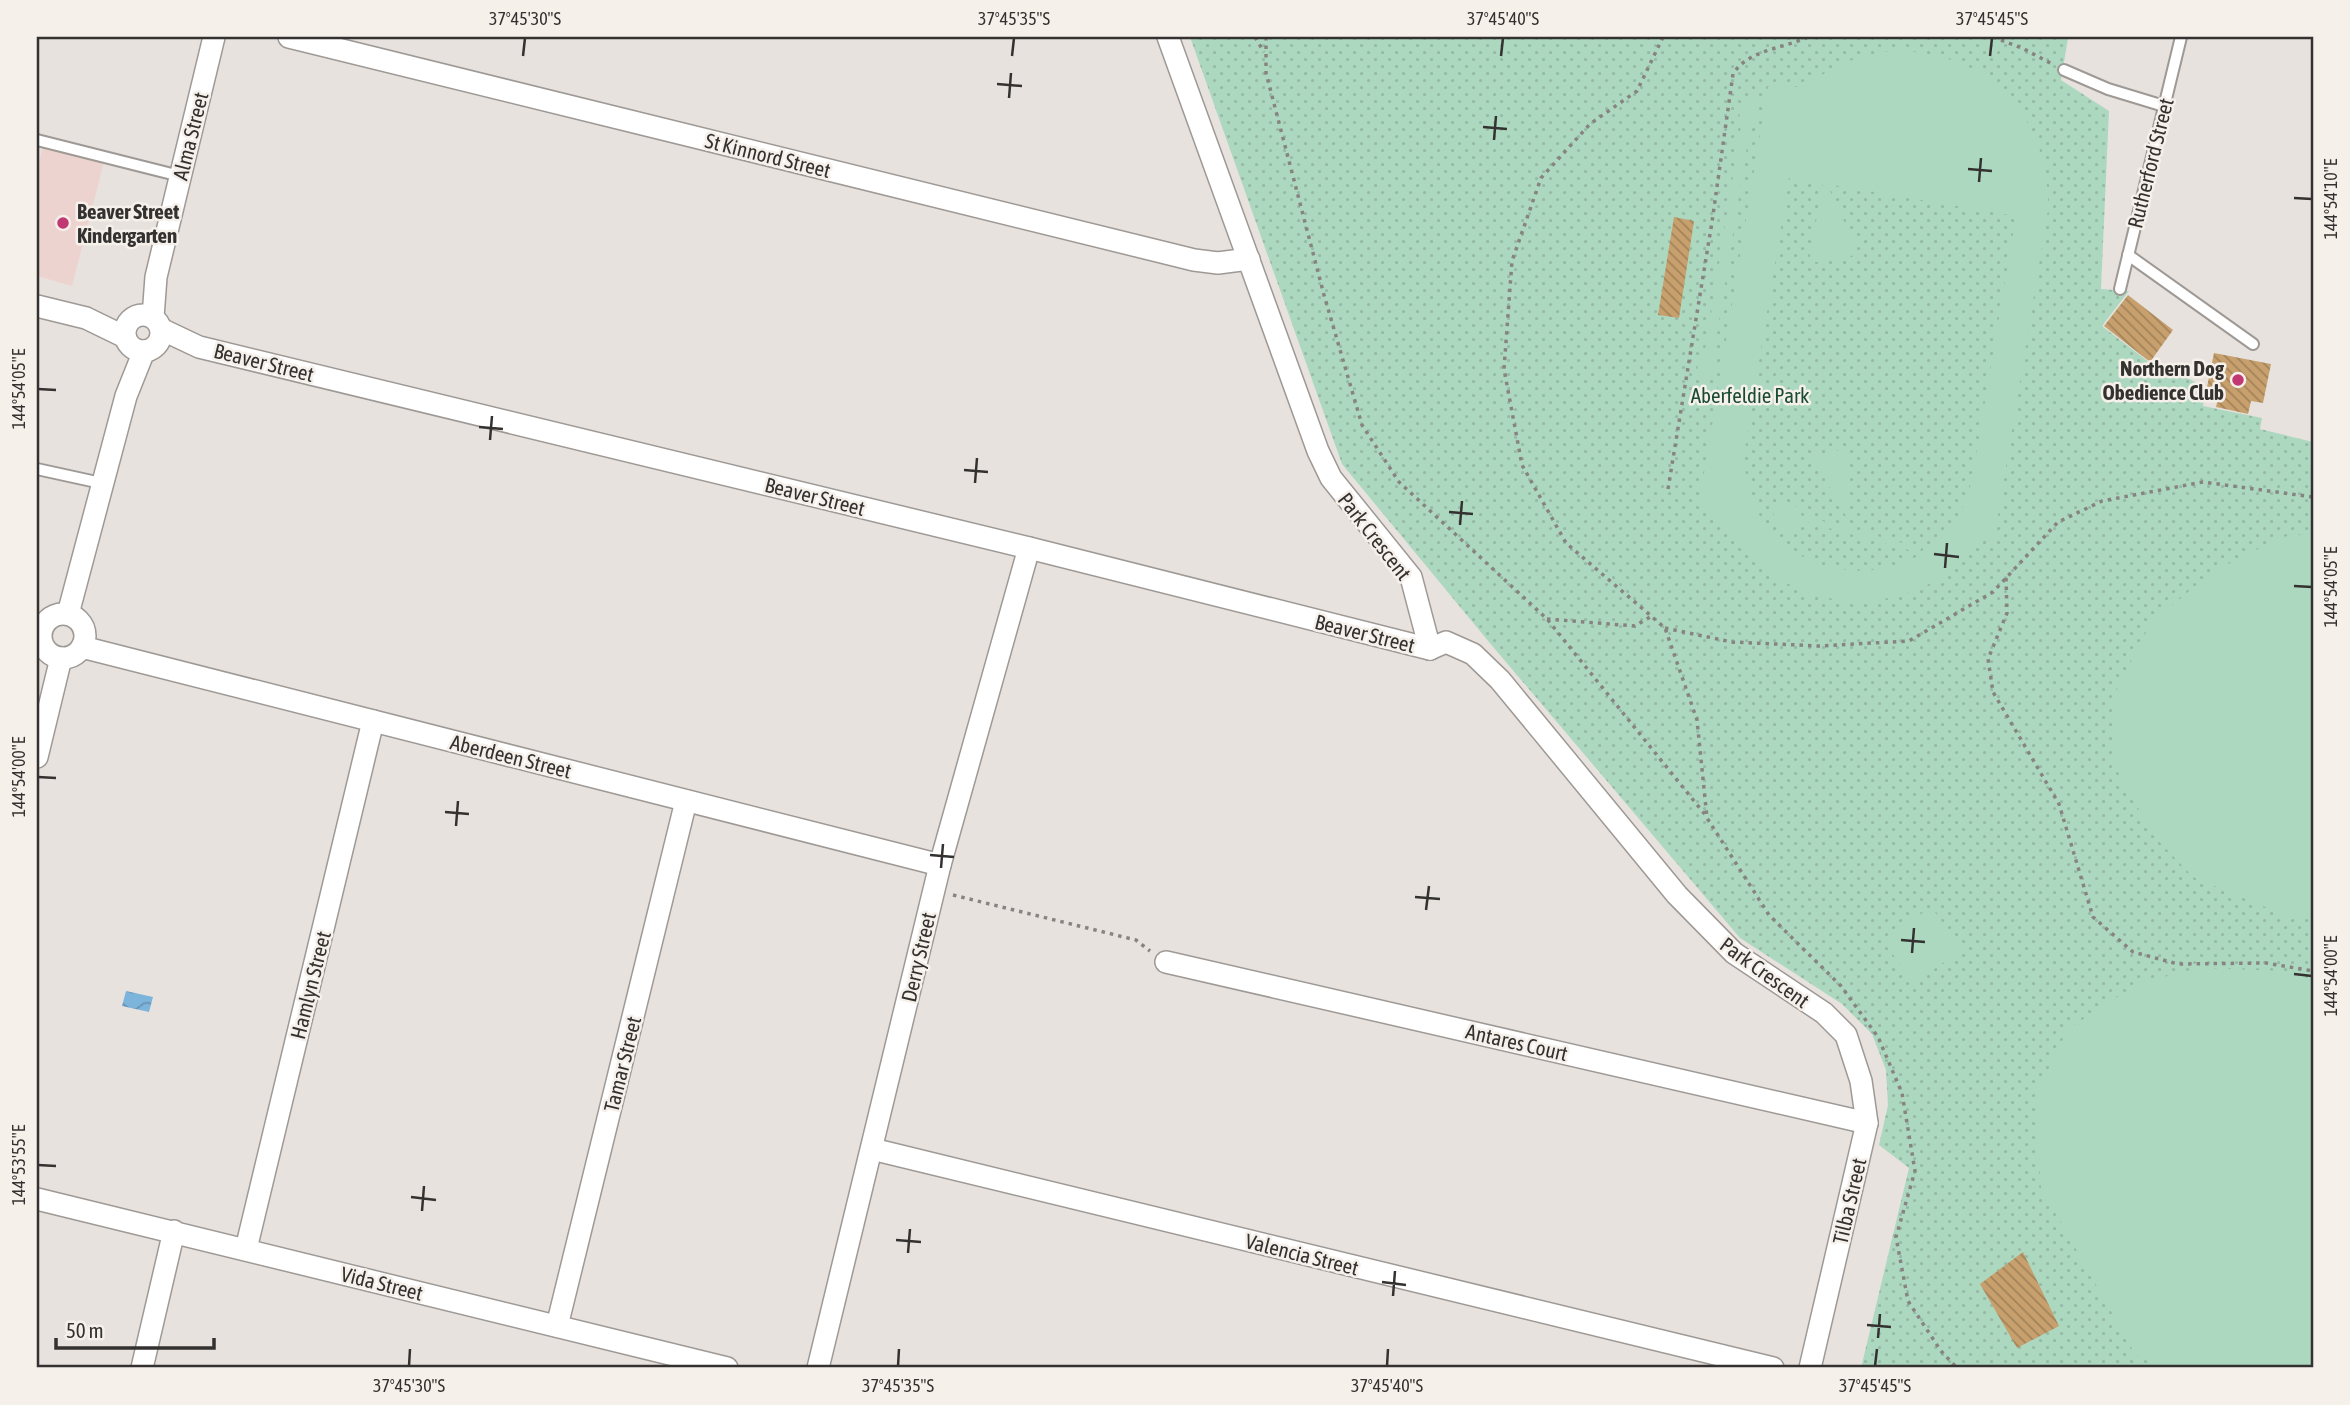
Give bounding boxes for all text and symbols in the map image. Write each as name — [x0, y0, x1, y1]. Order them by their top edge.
text: 37°45'30"S — [489, 8, 561, 29]
text: 37°45'35"S — [978, 8, 1050, 29]
text: 37°45'40"S — [1467, 8, 1539, 29]
text: 37°45'45"S — [1956, 8, 2028, 29]
street label: Alma Street — [168, 90, 212, 182]
street label: Rutherford Street — [2122, 95, 2178, 231]
street label: St Kinnord Street — [703, 128, 833, 182]
text: 144°54'10"E — [2320, 158, 2341, 239]
place label: Beaver Street Kindergarten — [77, 199, 179, 247]
marker: Beaver Street Kindergarten — [55, 215, 71, 231]
street label: Beaver Street — [211, 338, 317, 386]
text: 144°54'05"E — [8, 348, 29, 429]
place label: Northern Dog Obedience Club — [2103, 356, 2225, 404]
marker: Northern Dog Obedience Club — [2230, 372, 2246, 388]
park label: Aberfeldie Park — [1691, 383, 1809, 407]
street label: Beaver Street — [762, 472, 868, 520]
street label: Park Crescent — [1334, 488, 1416, 584]
text: 144°54'05"E — [2320, 546, 2341, 627]
street label: Beaver Street — [1312, 609, 1418, 657]
street label: Aberdeen Street — [448, 729, 574, 783]
text: 144°54'00"E — [8, 736, 29, 817]
street label: Derry Street — [896, 910, 940, 1004]
street label: Hamlyn Street — [285, 929, 335, 1041]
street label: Park Crescent — [1716, 932, 1814, 1012]
text: 144°54'00"E — [2320, 935, 2341, 1016]
street label: Tamar Street — [599, 1014, 645, 1114]
street label: Antares Court — [1464, 1019, 1570, 1065]
text: 144°53'55"E — [8, 1124, 29, 1205]
street label: Tilba Street — [1827, 1155, 1871, 1247]
street label: Valencia Street — [1243, 1228, 1361, 1280]
street label: Vida Street — [338, 1261, 426, 1305]
scale bar — [56, 1307, 214, 1351]
text: 50 m — [66, 1318, 104, 1342]
text: 37°45'30"S — [373, 1375, 445, 1396]
text: 37°45'35"S — [862, 1375, 934, 1396]
text: 37°45'40"S — [1351, 1375, 1423, 1396]
text: 37°45'45"S — [1839, 1375, 1911, 1396]

